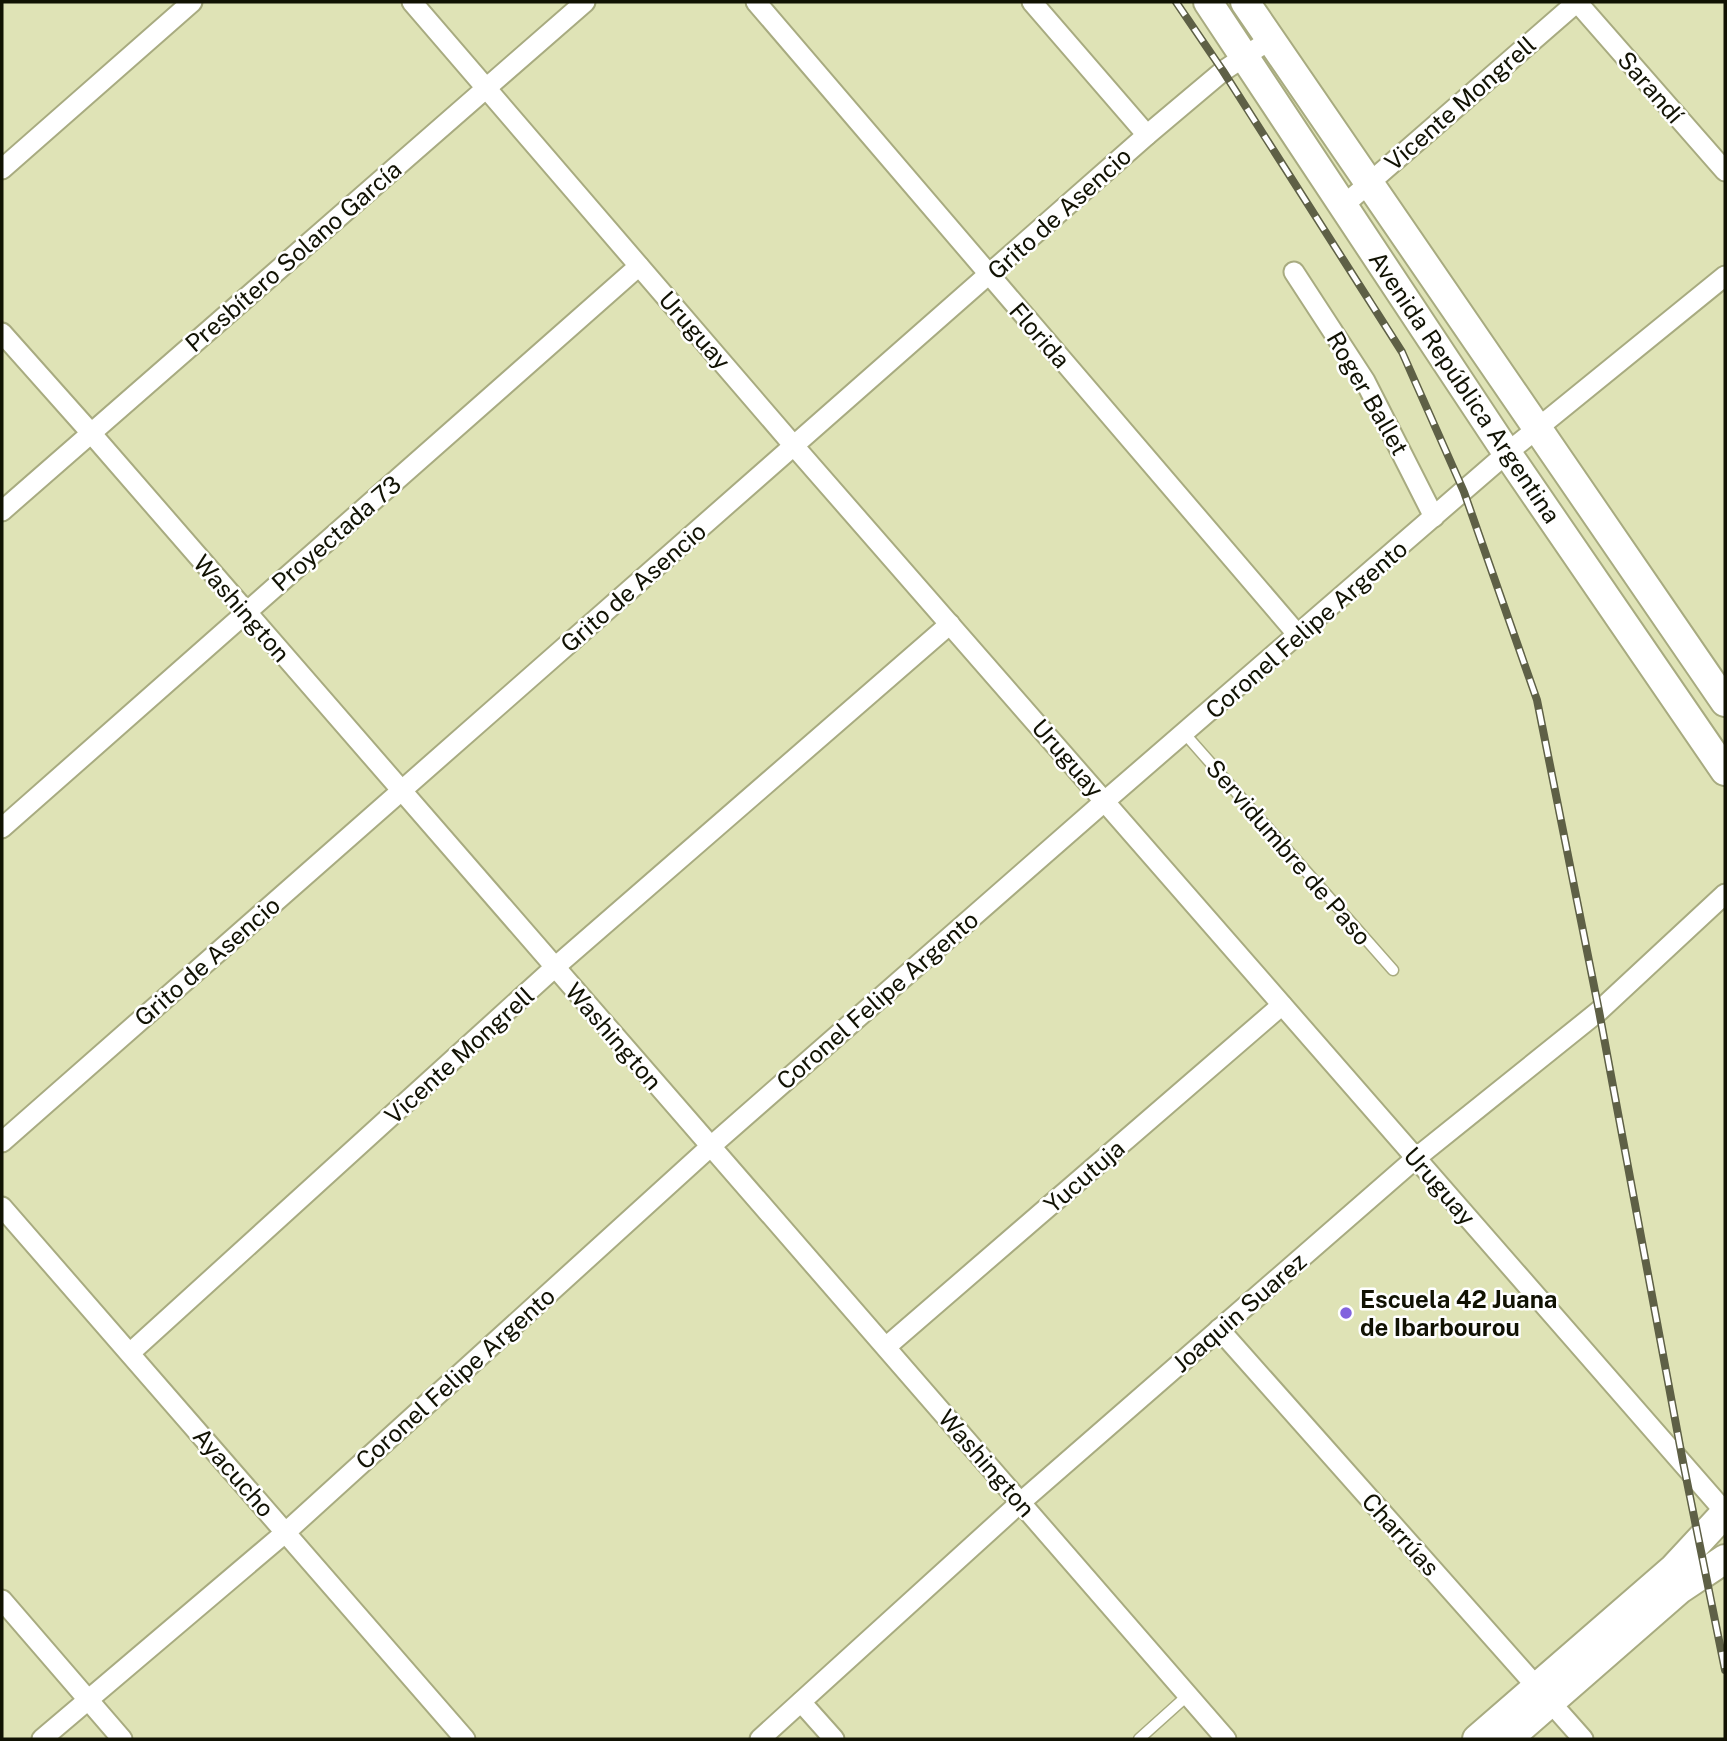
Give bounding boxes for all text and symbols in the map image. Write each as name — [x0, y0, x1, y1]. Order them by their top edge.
street label: Vicente Mongrell — [1379, 30, 1541, 176]
street label: Sarandí — [1612, 46, 1690, 129]
street label: Grito de Asencio — [982, 141, 1136, 285]
street label: Presbítero Solano García — [179, 155, 407, 357]
street label: Avenida República Argentina — [1364, 246, 1566, 528]
street label: Uruguay — [653, 285, 737, 375]
street label: Florida — [1004, 297, 1076, 373]
street label: Roger Ballet — [1321, 326, 1415, 460]
street label: Proyectada 73 — [266, 469, 406, 597]
street label: Grito de Asencio — [555, 516, 711, 658]
street label: Coronel Felipe Argento — [1200, 534, 1412, 724]
street label: Washington — [188, 549, 296, 667]
street label: Uruguay — [1026, 713, 1110, 803]
street label: Servidumbre de Paso — [1201, 754, 1377, 950]
street label: Grito de Asencio — [129, 890, 285, 1032]
street label: Coronel Felipe Argento — [771, 905, 983, 1095]
street label: Washington — [560, 977, 668, 1095]
street label: Vicente Mongrell — [379, 981, 539, 1129]
street label: Yucutuja — [1038, 1134, 1130, 1218]
street label: Uruguay — [1398, 1141, 1482, 1231]
street label: Joaquin Suarez — [1167, 1246, 1311, 1378]
street label: Coronel Felipe Argento — [350, 1281, 560, 1475]
place label: Escuela 42 Juana de Ibarbourou — [1360, 1285, 1557, 1341]
marker: Escuela 42 Juana de Ibarbourou — [1338, 1305, 1354, 1321]
street label: Washington — [933, 1404, 1041, 1522]
street label: Ayacucho — [188, 1422, 280, 1522]
street label: Charrúas — [1357, 1487, 1445, 1581]

